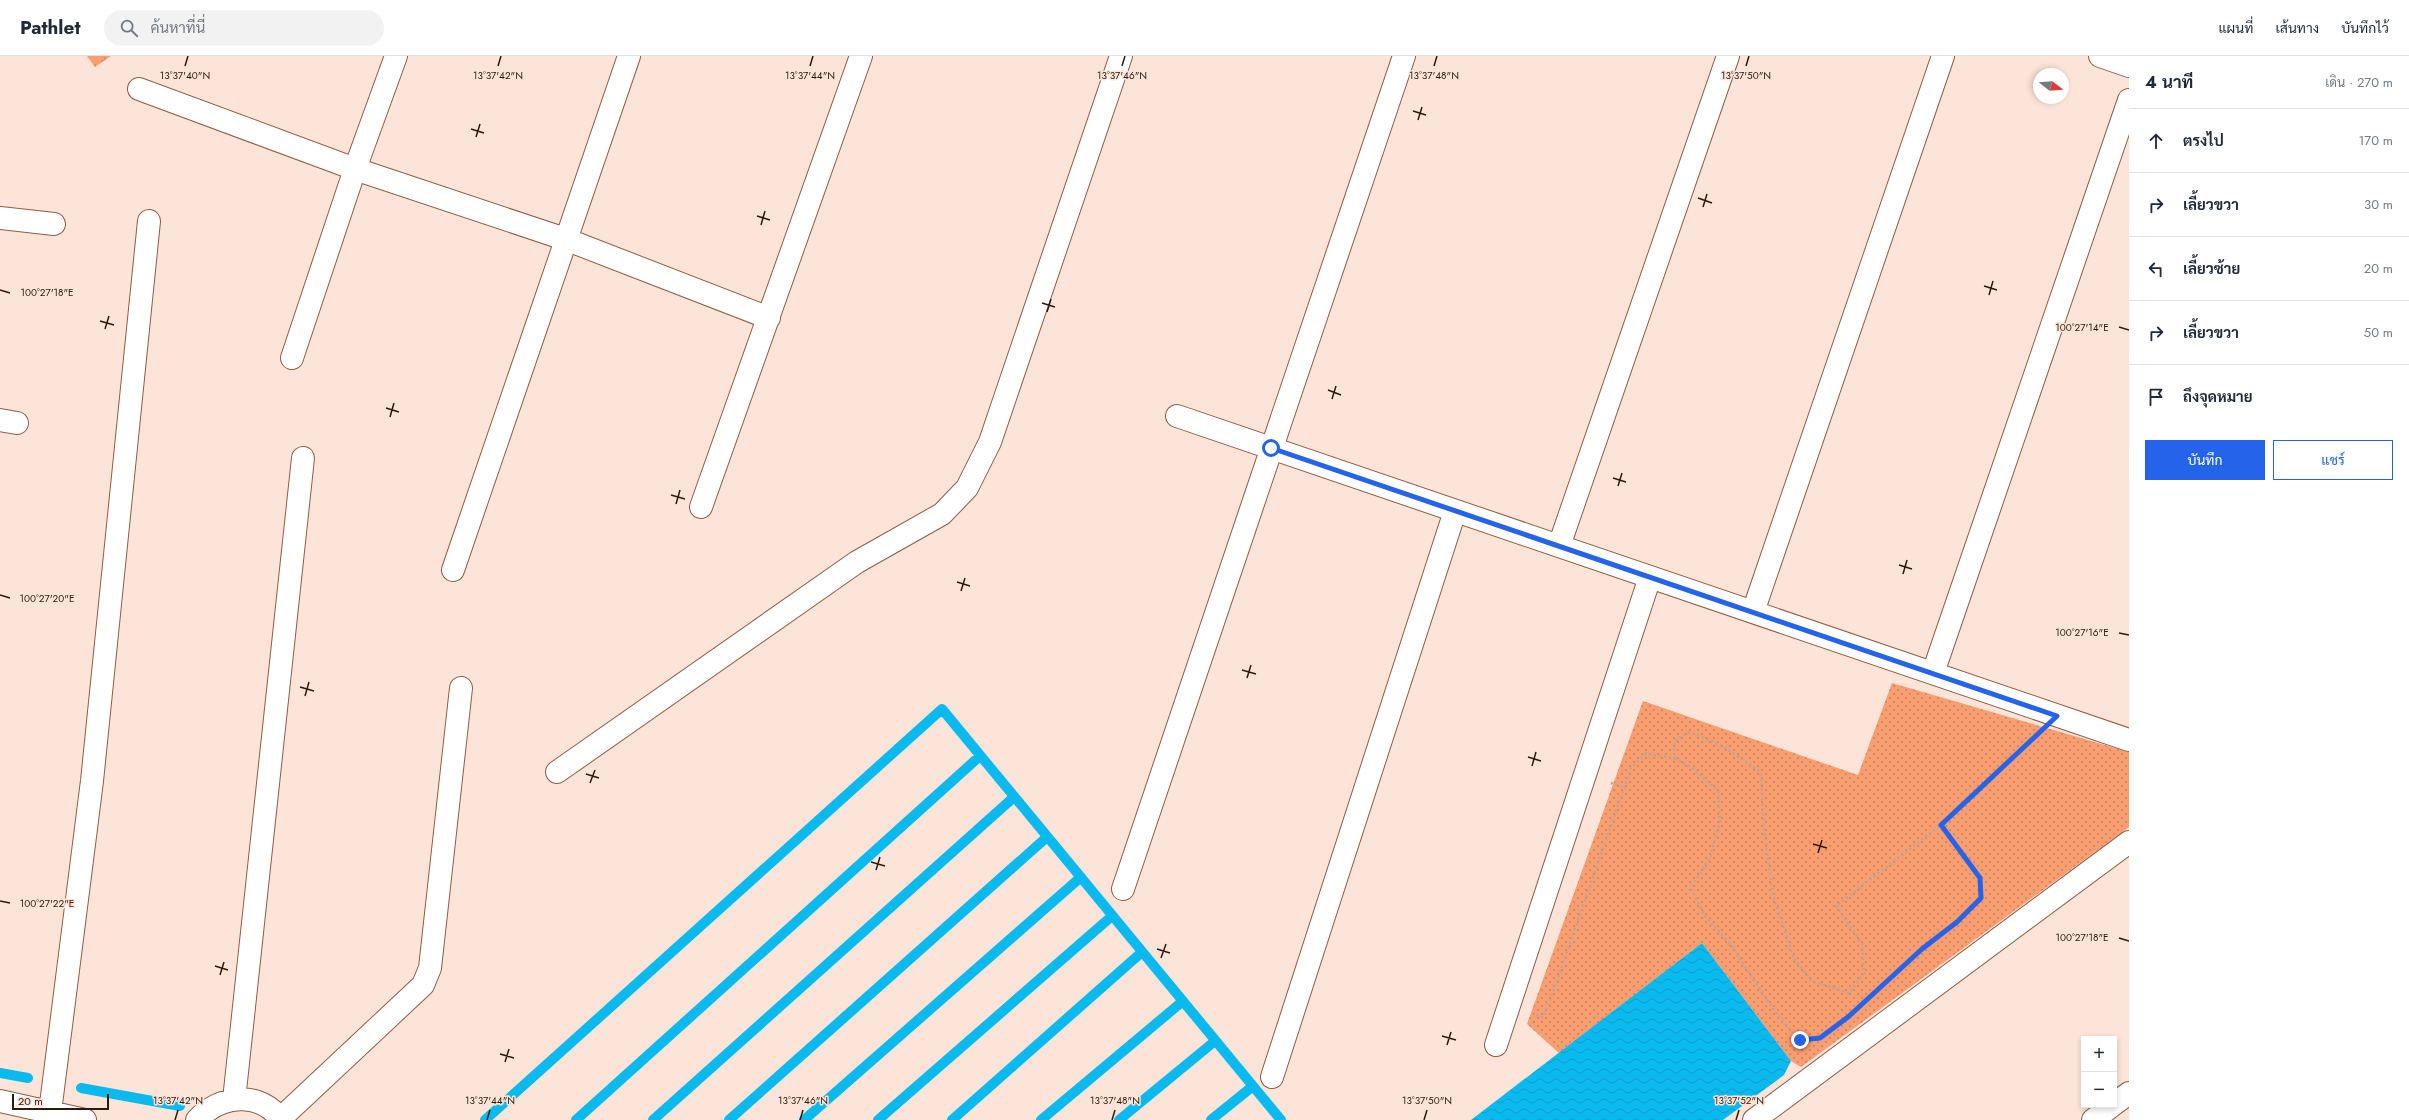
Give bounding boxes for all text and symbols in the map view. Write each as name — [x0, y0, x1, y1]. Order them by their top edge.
search box — [104, 10, 384, 46]
text: Pathlet — [20, 14, 80, 41]
icon: search — [118, 17, 140, 39]
text: ค้นหาที่นี่ — [150, 17, 205, 39]
text: แผนที่ — [2218, 18, 2253, 38]
text: เส้นทาง — [2275, 18, 2319, 38]
text: บันทึกไว้ — [2341, 18, 2389, 38]
text: 13°37'40"N — [160, 68, 210, 83]
text: 13°37'42"N — [473, 68, 523, 83]
text: 13°37'44"N — [785, 68, 835, 83]
text: 13°37'46"N — [1097, 68, 1147, 83]
text: 13°37'48"N — [1409, 68, 1459, 83]
text: 13°37'50"N — [1721, 68, 1771, 83]
north arrow — [2033, 68, 2069, 104]
text: 4 นาที — [2145, 70, 2193, 94]
text: เดิน · 270 m — [2325, 73, 2393, 92]
icon: ahead — [2145, 130, 2167, 152]
text: ตรงไป — [2183, 130, 2224, 152]
text: 170 m — [2358, 131, 2393, 150]
icon: right — [2145, 194, 2167, 216]
text: เลี้ยวขวา — [2183, 194, 2239, 216]
text: 30 m — [2364, 195, 2393, 214]
icon: left — [2145, 258, 2167, 280]
text: เลี้ยวซ้าย — [2183, 258, 2240, 280]
text: 20 m — [2364, 259, 2393, 278]
text: 100°27'18"E — [20, 285, 74, 300]
text: 100°27'14"E — [2055, 320, 2109, 335]
icon: right — [2145, 322, 2167, 344]
text: เลี้ยวขวา — [2183, 322, 2239, 344]
text: 50 m — [2364, 323, 2393, 342]
icon: arrive — [2145, 386, 2167, 408]
text: ถึงจุดหมาย — [2183, 386, 2253, 408]
route start — [1262, 439, 1280, 457]
button: บันทึก — [2145, 440, 2265, 480]
button: แชร์ — [2273, 440, 2393, 480]
text: 100°27'20"E — [20, 591, 74, 606]
text: 100°27'16"E — [2055, 625, 2109, 640]
text: 100°27'22"E — [20, 896, 74, 911]
text: 100°27'18"E — [2055, 930, 2109, 945]
route end — [1791, 1031, 1809, 1049]
map controls — [2081, 1036, 2117, 1108]
button: + — [2081, 1036, 2117, 1072]
button: − — [2081, 1072, 2117, 1108]
scale bar — [12, 1092, 109, 1111]
text: 20 m — [18, 1093, 43, 1109]
text: 13°37'42"N — [153, 1093, 203, 1108]
text: 13°37'44"N — [465, 1093, 515, 1108]
text: 13°37'46"N — [778, 1093, 828, 1108]
text: 13°37'48"N — [1090, 1093, 1140, 1108]
text: 13°37'50"N — [1402, 1093, 1452, 1108]
text: 13°37'52"N — [1714, 1093, 1764, 1108]

